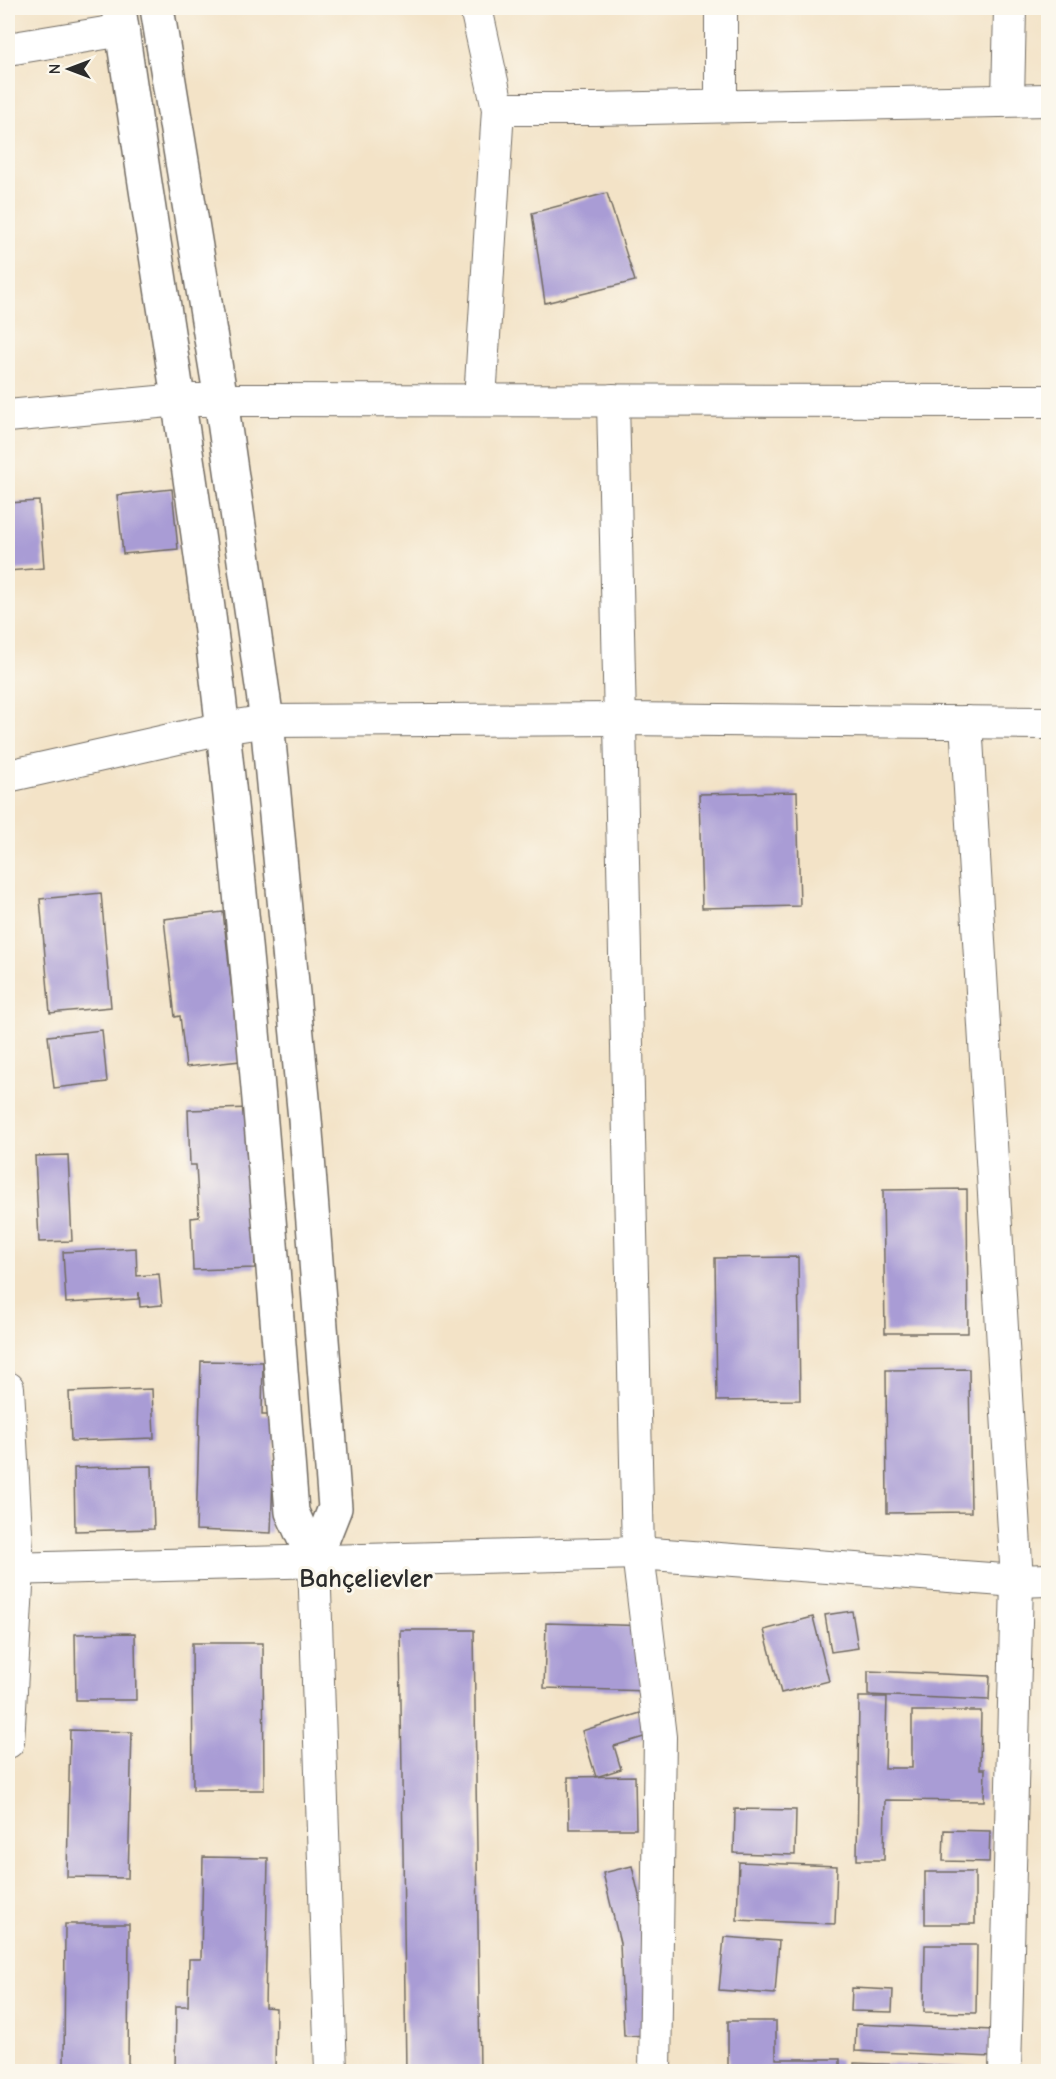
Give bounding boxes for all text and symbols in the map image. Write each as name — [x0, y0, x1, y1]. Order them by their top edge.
north arrow — [39, 39, 99, 99]
text: N — [46, 64, 64, 74]
district label: Bahçelievler — [299, 1564, 433, 1594]

